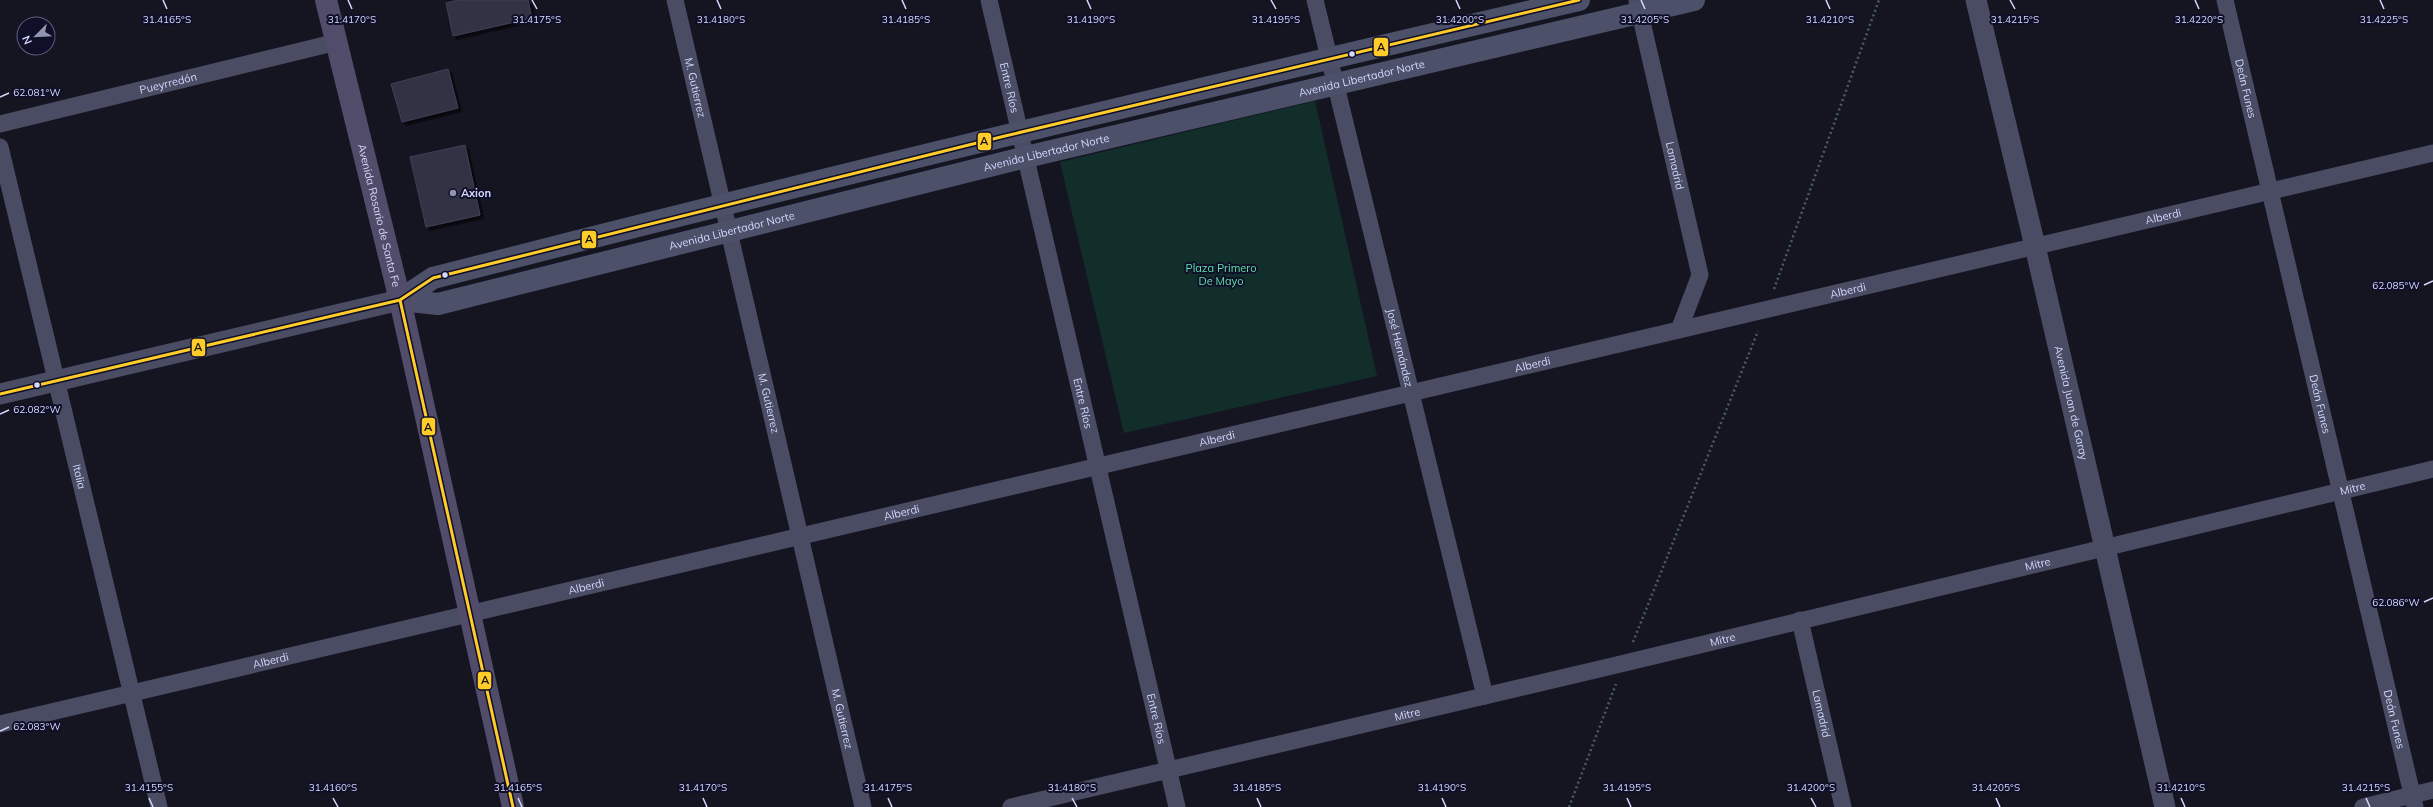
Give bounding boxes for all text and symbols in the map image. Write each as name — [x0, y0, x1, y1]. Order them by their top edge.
text: 31.4165°S — [143, 13, 191, 26]
text: 31.4170°S — [328, 13, 376, 26]
text: 31.4175°S — [513, 13, 561, 26]
text: 31.4180°S — [697, 13, 745, 26]
text: 31.4185°S — [882, 13, 930, 26]
text: 31.4190°S — [1067, 13, 1115, 26]
text: 31.4195°S — [1252, 13, 1300, 26]
text: 31.4200°S — [1436, 13, 1484, 26]
text: 31.4205°S — [1621, 13, 1669, 26]
text: 31.4210°S — [1806, 13, 1854, 26]
text: 31.4215°S — [1991, 13, 2039, 26]
text: 31.4220°S — [2175, 13, 2223, 26]
text: 31.4225°S — [2360, 13, 2408, 26]
north arrow — [16, 16, 56, 56]
text: N — [19, 33, 35, 47]
line badge: A — [1373, 37, 1389, 57]
text: A — [1377, 40, 1386, 54]
unlabelled marker — [1347, 49, 1357, 59]
street label: M. Gutierrez — [682, 56, 709, 119]
street label: Avenida Libertador Norte — [1297, 57, 1426, 100]
street label: Deán Funes — [2232, 58, 2260, 120]
street label: Entre Ríos — [997, 61, 1022, 114]
street label: Pueyrredón — [138, 69, 198, 97]
text: 62.081°W — [13, 86, 61, 99]
street label: Avenida Libertador Norte — [982, 131, 1110, 175]
line badge: A — [977, 132, 992, 151]
street label: Lamadrid — [1663, 140, 1687, 191]
street label: Avenida Rosario de Santa Fe — [355, 142, 404, 289]
place label: Axion — [461, 186, 491, 200]
marker: Axion — [448, 188, 458, 198]
street label: Alberdi — [2144, 205, 2183, 227]
street label: Avenida Libertador Norte — [667, 208, 796, 253]
line badge: A — [581, 230, 597, 249]
text: A — [585, 232, 594, 246]
park label: Plaza Primero De Mayo — [1185, 261, 1257, 288]
unlabelled marker — [440, 270, 450, 280]
street label: Alberdi — [1828, 279, 1867, 301]
text: 62.085°W — [2372, 279, 2420, 292]
street label: José Hernández — [1384, 307, 1416, 389]
line badge: A — [191, 338, 206, 357]
text: A — [194, 340, 203, 354]
street label: Avenida Juan de Garay — [2051, 344, 2091, 462]
street label: Alberdi — [1513, 353, 1552, 375]
street label: M. Gutierrez — [755, 372, 783, 435]
street label: Deán Funes — [2306, 373, 2334, 435]
street label: Entre Ríos — [1070, 376, 1096, 430]
unlabelled marker — [32, 380, 42, 390]
text: 62.082°W — [13, 403, 61, 416]
line badge: A — [421, 417, 436, 436]
text: A — [424, 420, 433, 434]
street label: Alberdi — [1198, 427, 1236, 449]
street label: Italia — [70, 463, 89, 490]
street label: Mitre — [2338, 478, 2367, 498]
street label: Alberdi — [882, 501, 921, 523]
street label: Mitre — [2023, 554, 2052, 574]
street label: Alberdi — [567, 575, 605, 597]
text: 62.086°W — [2372, 596, 2420, 609]
street label: Mitre — [1708, 630, 1737, 649]
street label: Alberdi — [251, 649, 290, 671]
line badge: A — [477, 671, 492, 690]
text: A — [481, 673, 490, 687]
street label: M. Gutierrez — [829, 687, 856, 750]
street label: Lamadrid — [1809, 688, 1834, 739]
street label: Deán Funes — [2381, 688, 2408, 750]
street label: Entre Ríos — [1144, 692, 1169, 745]
street label: Mitre — [1393, 704, 1421, 724]
text: 62.083°W — [13, 720, 61, 733]
text: 31.4155°S — [125, 781, 173, 794]
text: 31.4160°S — [309, 781, 357, 794]
text: 31.4165°S — [494, 781, 542, 794]
text: 31.4170°S — [679, 781, 727, 794]
text: 31.4175°S — [864, 781, 912, 794]
text: 31.4180°S — [1048, 781, 1096, 794]
text: 31.4185°S — [1233, 781, 1281, 794]
text: 31.4190°S — [1418, 781, 1466, 794]
text: 31.4195°S — [1603, 781, 1651, 794]
text: 31.4200°S — [1787, 781, 1835, 794]
text: 31.4205°S — [1972, 781, 2020, 794]
text: 31.4210°S — [2157, 781, 2205, 794]
text: 31.4215°S — [2342, 781, 2390, 794]

